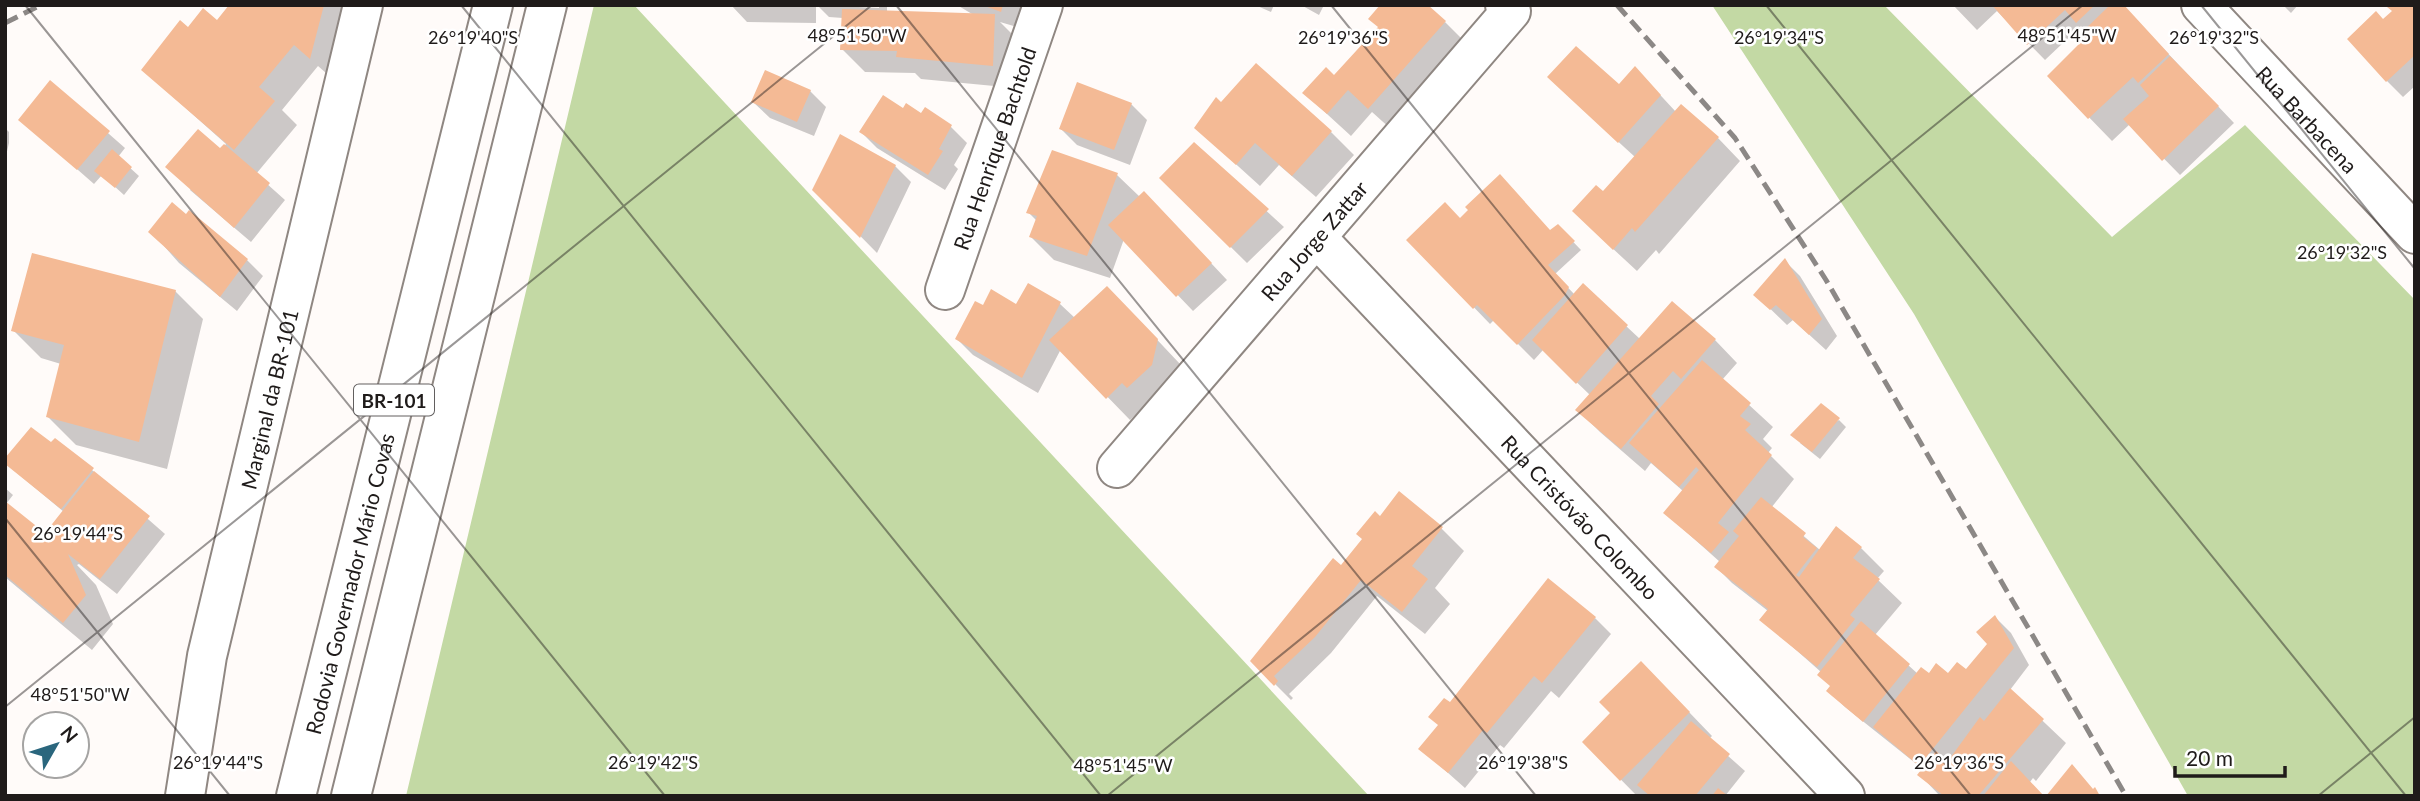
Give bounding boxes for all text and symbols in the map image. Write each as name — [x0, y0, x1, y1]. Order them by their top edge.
text: 48°51'50"W — [807, 24, 907, 46]
text: 48°51'45"W — [2017, 24, 2117, 46]
text: 26°19'40"S — [428, 26, 518, 48]
text: 26°19'36"S — [1298, 26, 1388, 48]
text: 26°19'34"S — [1734, 26, 1824, 48]
text: 26°19'32"S — [2169, 26, 2259, 48]
street label: Rua Henrique Bachtold — [947, 43, 1040, 253]
street label: Rua Barbacena — [2252, 60, 2363, 178]
street label: Rua Jorge Zattar — [1255, 175, 1372, 305]
text: 26°19'32"S — [2297, 241, 2387, 263]
street label: Marginal da BR-101 — [235, 307, 302, 491]
road number: BR-101 — [354, 384, 434, 416]
street label: Rua Cristóvão Colombo — [1497, 429, 1664, 604]
street label: Rodovia Governador Mário Covas — [299, 430, 398, 737]
text: 26°19'44"S — [33, 522, 123, 544]
text: 48°51'50"W — [30, 683, 130, 705]
north arrow — [21, 710, 91, 780]
text: N — [56, 721, 83, 747]
scale bar — [2175, 734, 2285, 778]
text: 20 m — [2186, 745, 2233, 770]
text: 26°19'44"S — [173, 751, 263, 773]
text: 26°19'42"S — [608, 751, 698, 773]
text: 26°19'38"S — [1478, 751, 1568, 773]
text: 26°19'36"S — [1914, 751, 2004, 773]
text: 48°51'45"W — [1073, 754, 1173, 776]

